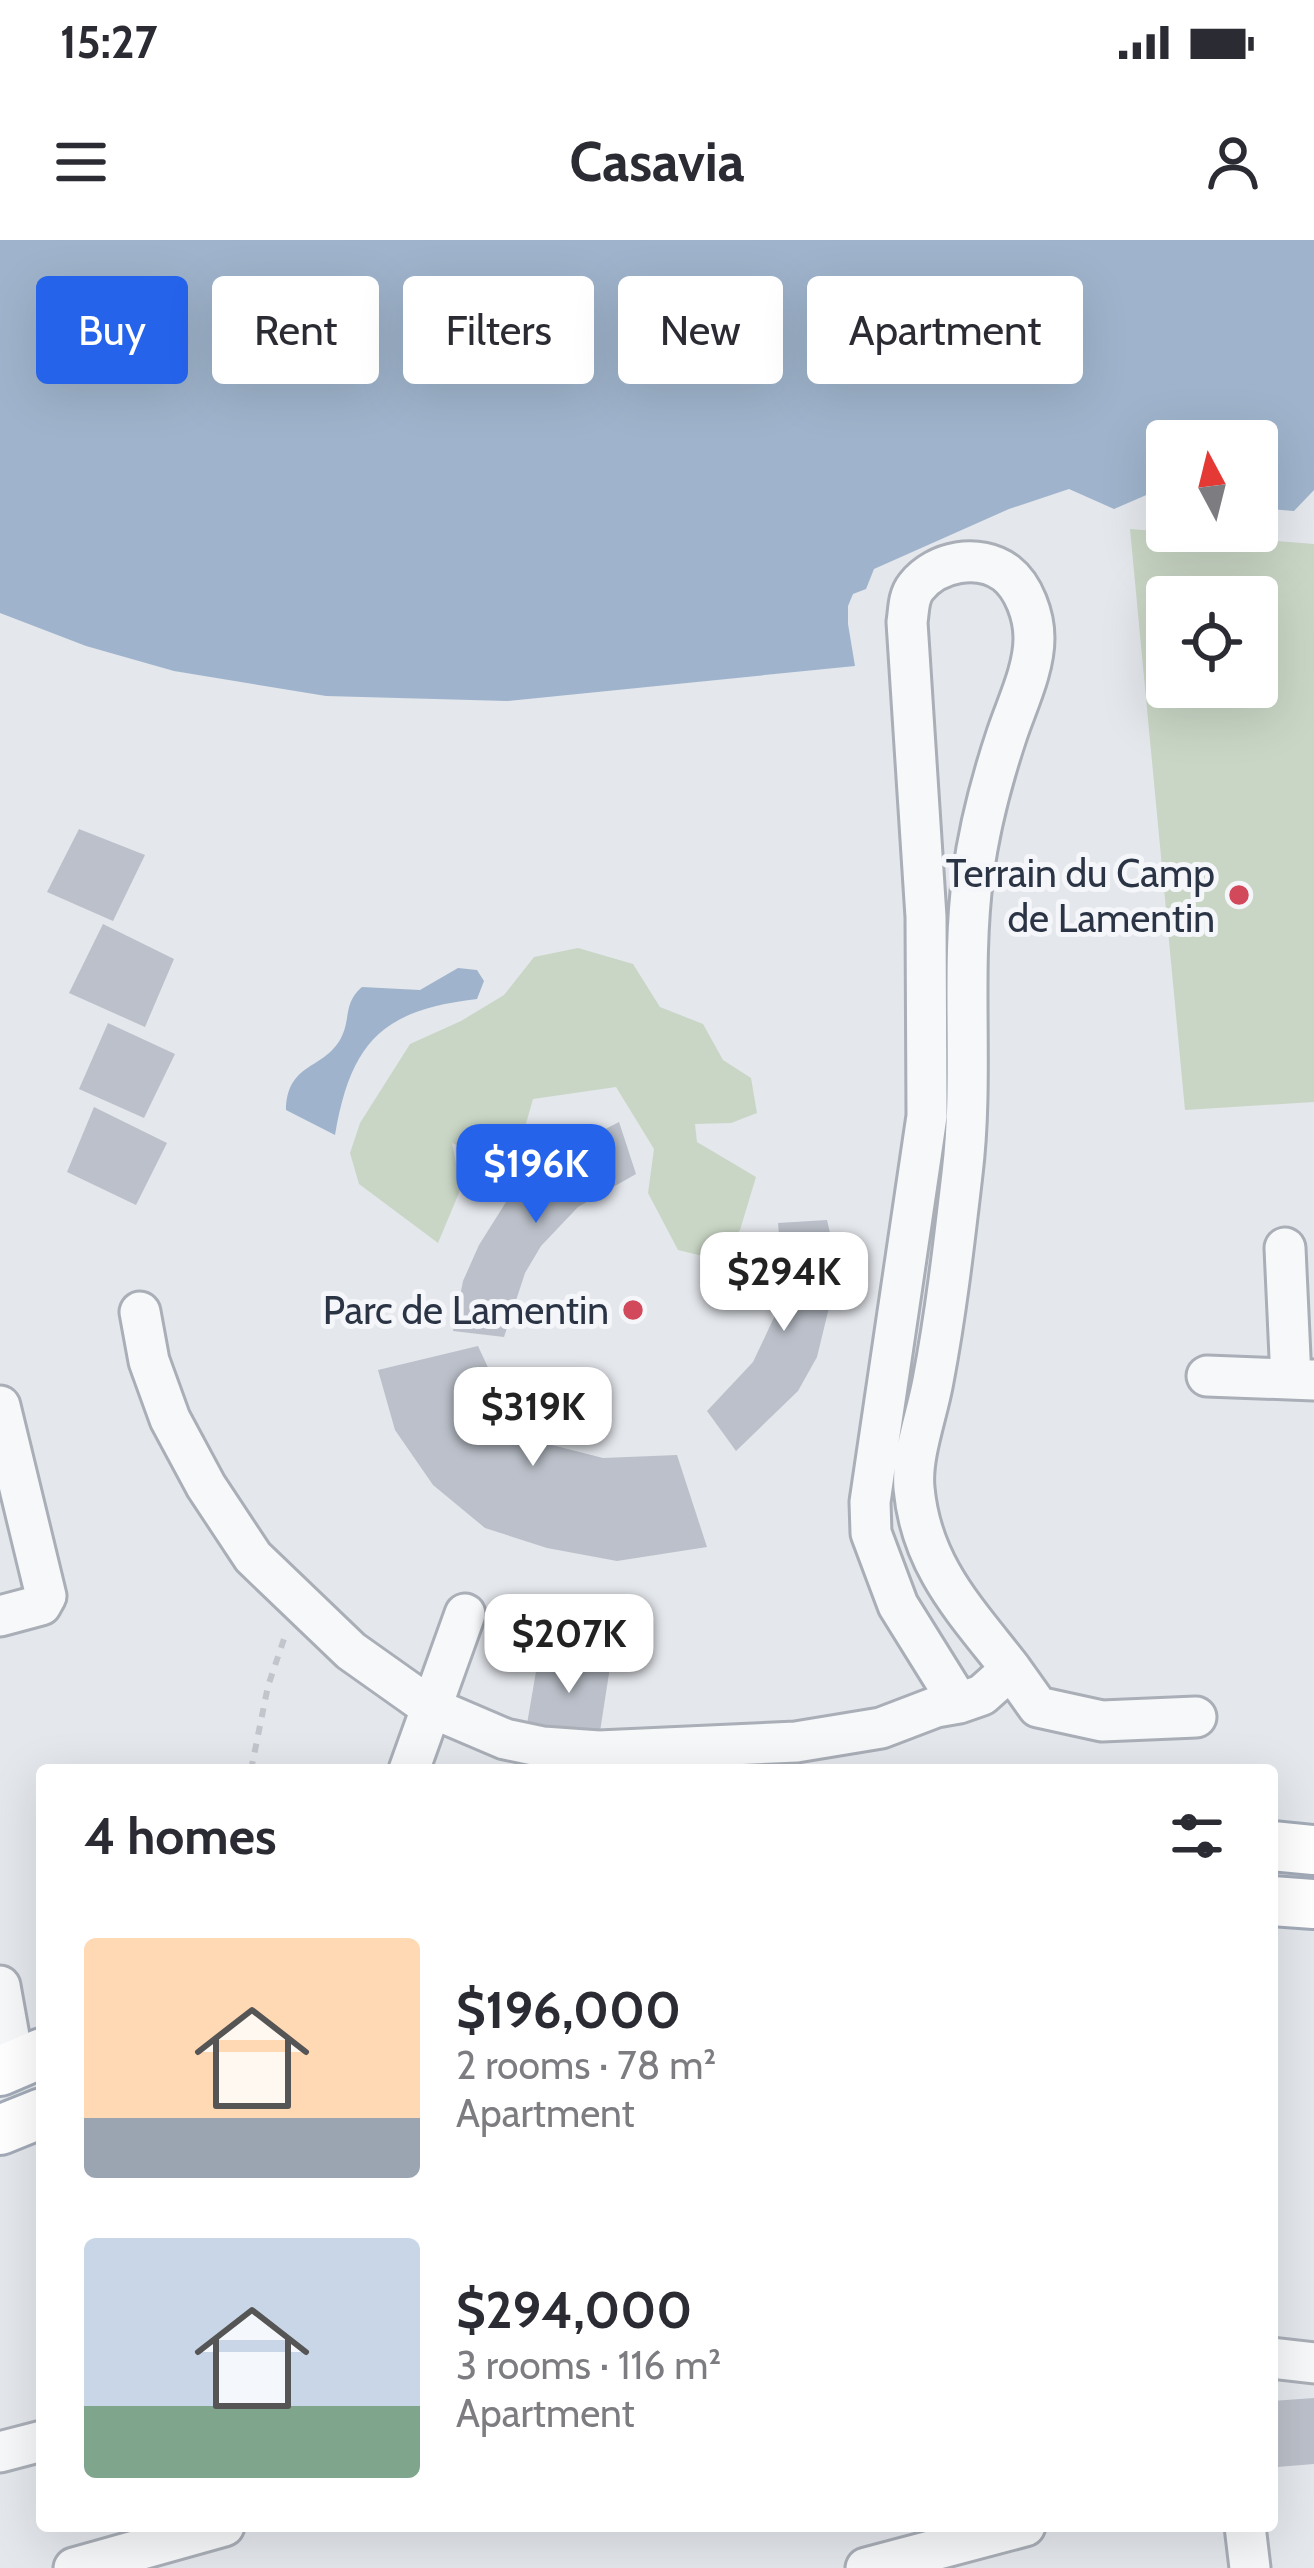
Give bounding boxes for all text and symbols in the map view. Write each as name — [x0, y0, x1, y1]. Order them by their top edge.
text: 15:27 — [60, 15, 158, 69]
icon: menu — [48, 129, 114, 195]
text: Casavia — [569, 129, 745, 195]
icon: person — [1200, 129, 1266, 195]
chip: Buy — [36, 276, 188, 384]
chip: Rent — [212, 276, 379, 384]
chip: Filters — [403, 276, 594, 384]
chip: New — [618, 276, 783, 384]
chip: Apartment — [807, 276, 1083, 384]
north arrow — [1146, 420, 1278, 552]
map controls — [1146, 420, 1278, 708]
button: locate — [1146, 576, 1278, 708]
place label: Terrain du Camp de Lamentin — [946, 849, 1215, 942]
marker: Terrain du Camp de Lamentin — [1226, 882, 1252, 908]
pin: $196K — [452, 1124, 620, 1226]
text: $196K — [483, 1139, 589, 1187]
pin: $294K — [700, 1232, 868, 1334]
text: $294K — [727, 1247, 841, 1295]
place label: Parc de Lamentin — [323, 1286, 609, 1334]
marker: Parc de Lamentin — [620, 1297, 646, 1323]
pin: $319K — [449, 1367, 617, 1469]
text: $319K — [481, 1382, 585, 1430]
pin: $207K — [485, 1594, 653, 1696]
text: $207K — [511, 1609, 627, 1657]
icon: filters — [1164, 1803, 1230, 1869]
text: 4 homes — [84, 1805, 276, 1867]
text: $196,000 — [456, 1979, 681, 2041]
icon: home — [180, 1986, 324, 2130]
text: 2 rooms · 78 m² — [456, 2041, 716, 2089]
text: Apartment — [456, 2089, 635, 2137]
text: $294,000 — [456, 2279, 692, 2341]
icon: home — [180, 2286, 324, 2430]
text: 3 rooms · 116 m² — [456, 2341, 721, 2389]
text: Apartment — [456, 2389, 635, 2437]

